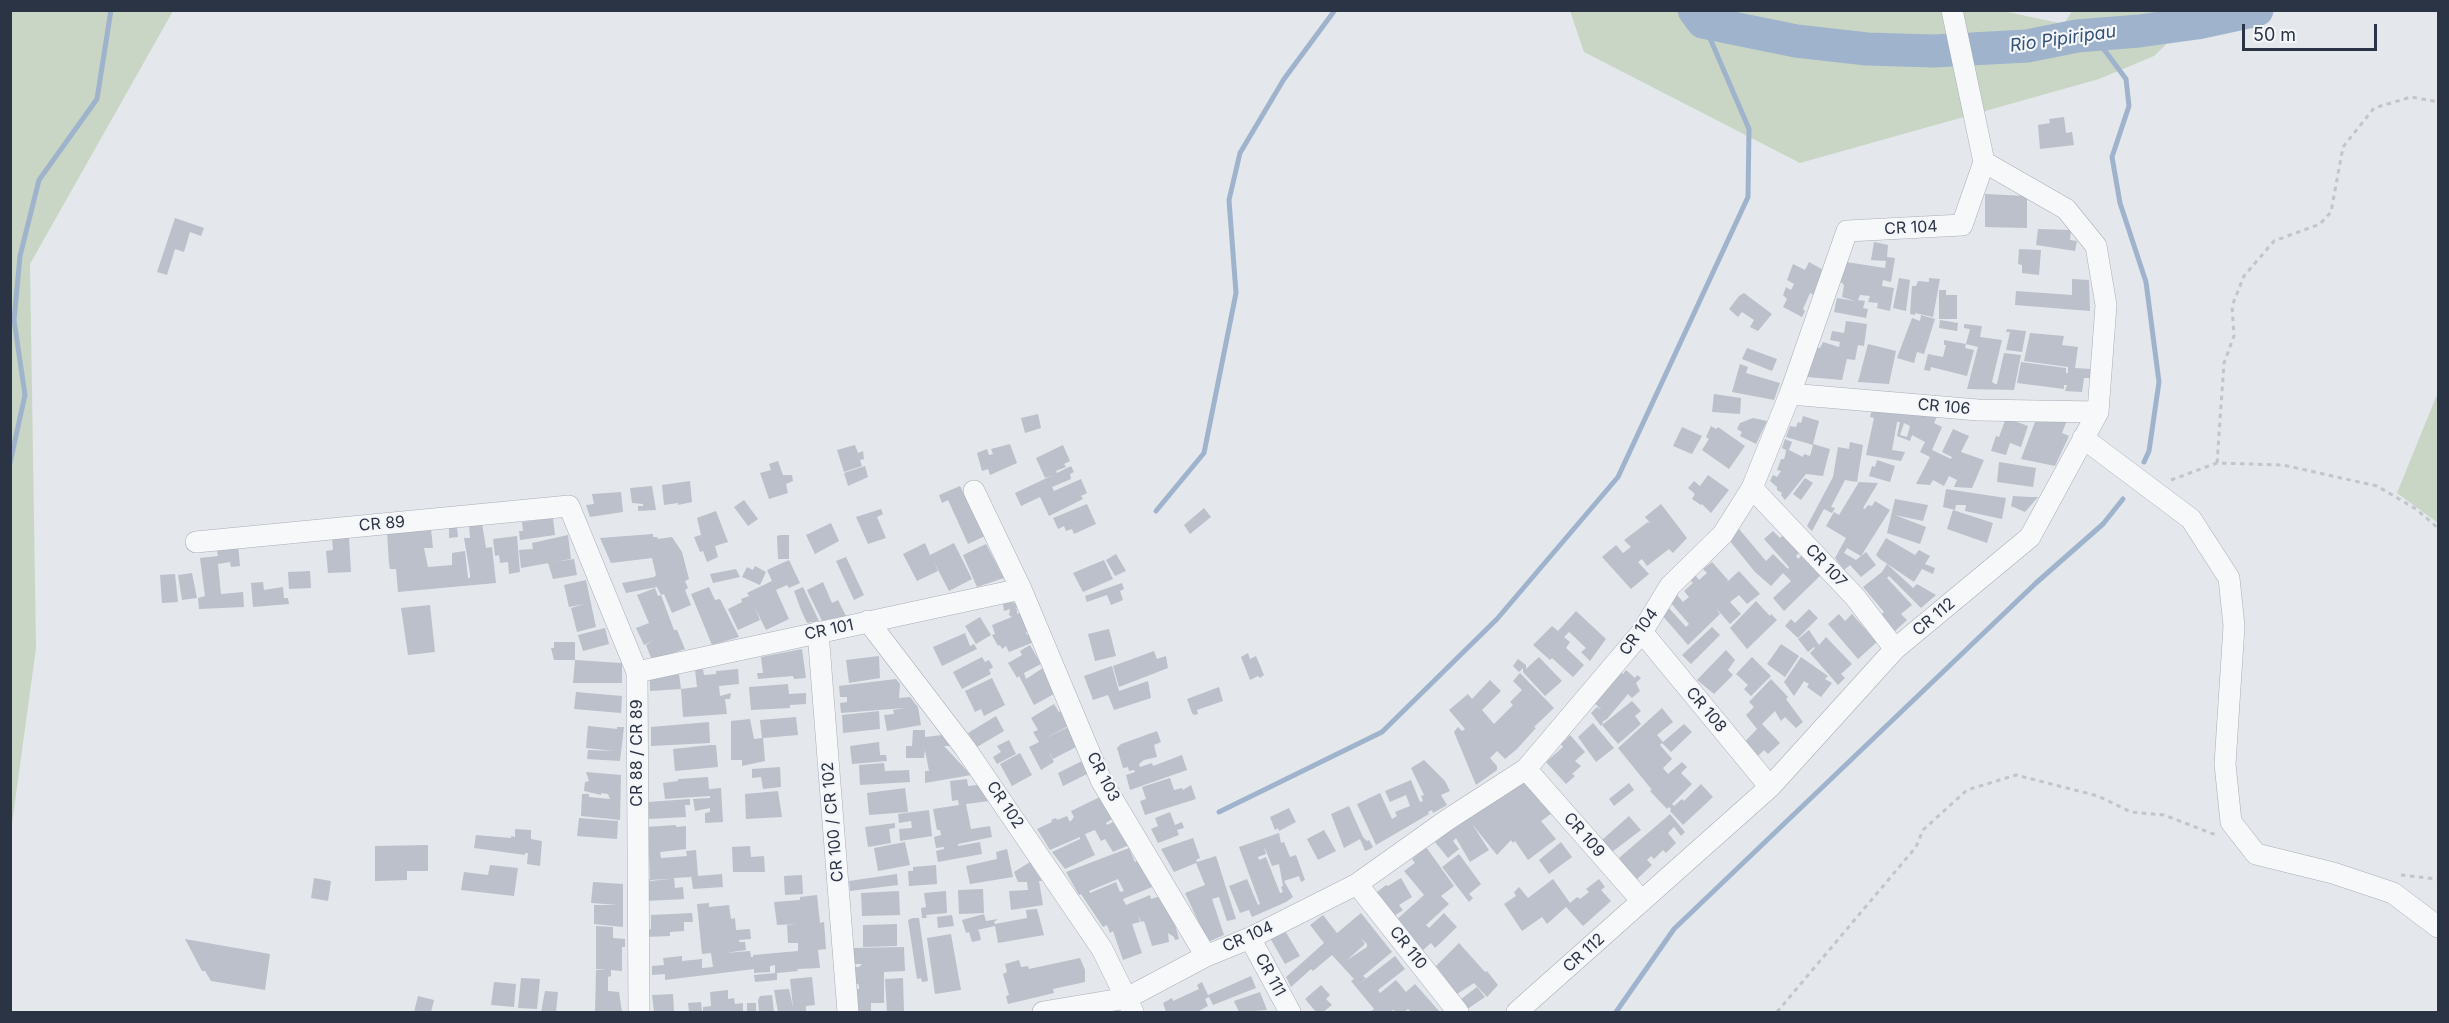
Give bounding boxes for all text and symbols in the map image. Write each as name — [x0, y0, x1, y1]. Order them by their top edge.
scale bar — [2245, 12, 2380, 50]
water label: Rio Pipiripau — [2008, 21, 2118, 57]
text: 50 m — [2253, 24, 2296, 45]
street label: CR 104 — [1884, 217, 1938, 239]
street label: CR 106 — [1917, 395, 1971, 419]
street label: CR 89 — [358, 512, 406, 536]
street label: CR 107 — [1801, 541, 1851, 591]
street label: CR 112 — [1909, 594, 1959, 640]
street label: CR 104 — [1616, 605, 1662, 659]
street label: CR 101 — [803, 615, 855, 645]
street label: CR 108 — [1682, 684, 1730, 736]
street label: CR 88 / CR 89 — [627, 699, 647, 807]
street label: CR 103 — [1082, 749, 1124, 805]
street label: CR 100 / CR 102 — [818, 761, 848, 883]
street label: CR 102 — [982, 778, 1028, 832]
street label: CR 109 — [1559, 809, 1609, 861]
street label: CR 104 — [1220, 917, 1276, 957]
street label: CR 110 — [1385, 923, 1431, 973]
street label: CR 112 — [1559, 929, 1609, 977]
street label: CR 111 — [1251, 950, 1289, 1000]

